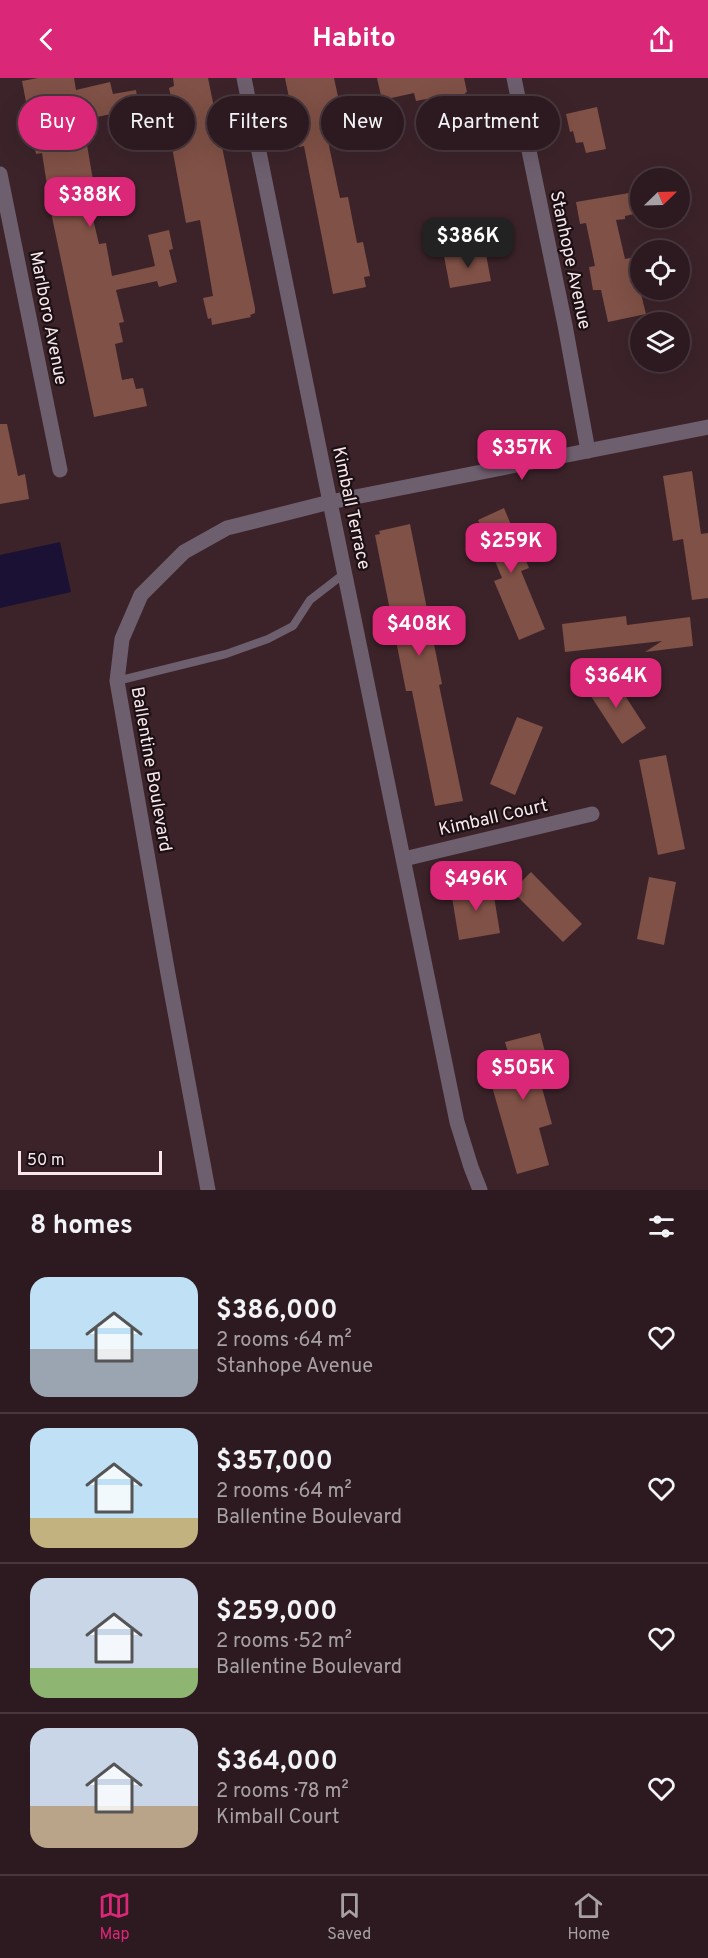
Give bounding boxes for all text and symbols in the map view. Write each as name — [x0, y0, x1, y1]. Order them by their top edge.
text: Habito — [312, 22, 396, 56]
icon: back — [30, 23, 63, 56]
icon: share — [645, 23, 678, 56]
chip: Buy — [18, 96, 97, 150]
chip: Rent — [109, 96, 195, 150]
chip: Filters — [207, 96, 309, 150]
chip: New — [321, 96, 404, 150]
chip: Apartment — [416, 96, 560, 150]
north arrow — [630, 168, 690, 228]
map controls — [630, 168, 690, 372]
pin: $388K — [48, 177, 132, 228]
text: $388K — [58, 183, 122, 209]
street label: Stanhope Avenue — [544, 189, 595, 332]
pin: $386K — [426, 218, 510, 269]
text: $386K — [436, 224, 500, 250]
button: locate — [630, 240, 690, 300]
street label: Marlboro Avenue — [23, 249, 72, 387]
button: layers — [630, 312, 690, 372]
pin: $357K — [480, 430, 564, 481]
text: $357K — [491, 436, 553, 462]
street label: Kimball Terrace — [326, 445, 375, 572]
pin: $259K — [469, 523, 553, 574]
text: $259K — [480, 529, 542, 555]
pin: $408K — [377, 606, 461, 657]
text: $408K — [387, 612, 451, 638]
pin: $364K — [574, 658, 658, 709]
text: $364K — [584, 664, 648, 690]
street label: Ballentine Boulevard — [125, 685, 176, 854]
street label: Kimball Court — [437, 795, 550, 842]
pin: $496K — [434, 861, 518, 912]
text: $496K — [444, 867, 508, 893]
pin: $505K — [481, 1050, 565, 1101]
text: $505K — [491, 1056, 555, 1082]
scale bar — [18, 1148, 162, 1176]
text: 50 m — [27, 1151, 65, 1171]
text: 8 homes — [30, 1210, 133, 1243]
icon: filters — [645, 1210, 678, 1243]
text: $386,000 — [216, 1295, 338, 1328]
icon: home — [78, 1301, 150, 1373]
icon: heart — [645, 1321, 678, 1354]
text: 2 rooms · 64 m² — [216, 1328, 352, 1354]
text: Stanhope Avenue — [216, 1354, 373, 1380]
text: $357,000 — [216, 1446, 333, 1479]
icon: home — [78, 1452, 150, 1524]
icon: heart — [645, 1472, 678, 1505]
text: 2 rooms · 64 m² — [216, 1479, 352, 1505]
text: Ballentine Boulevard — [216, 1505, 402, 1531]
text: $259,000 — [216, 1596, 337, 1629]
icon: home — [78, 1602, 150, 1674]
icon: heart — [645, 1622, 678, 1655]
text: 2 rooms · 52 m² — [216, 1629, 352, 1655]
text: Ballentine Boulevard — [216, 1655, 402, 1681]
text: $364,000 — [216, 1746, 338, 1779]
icon: home — [78, 1752, 150, 1824]
icon: heart — [645, 1772, 678, 1805]
text: 2 rooms · 78 m² — [216, 1779, 349, 1805]
text: Kimball Court — [216, 1805, 340, 1831]
tab: Map — [98, 1889, 131, 1945]
tab: Saved — [327, 1889, 371, 1945]
tab: Home — [567, 1889, 610, 1945]

